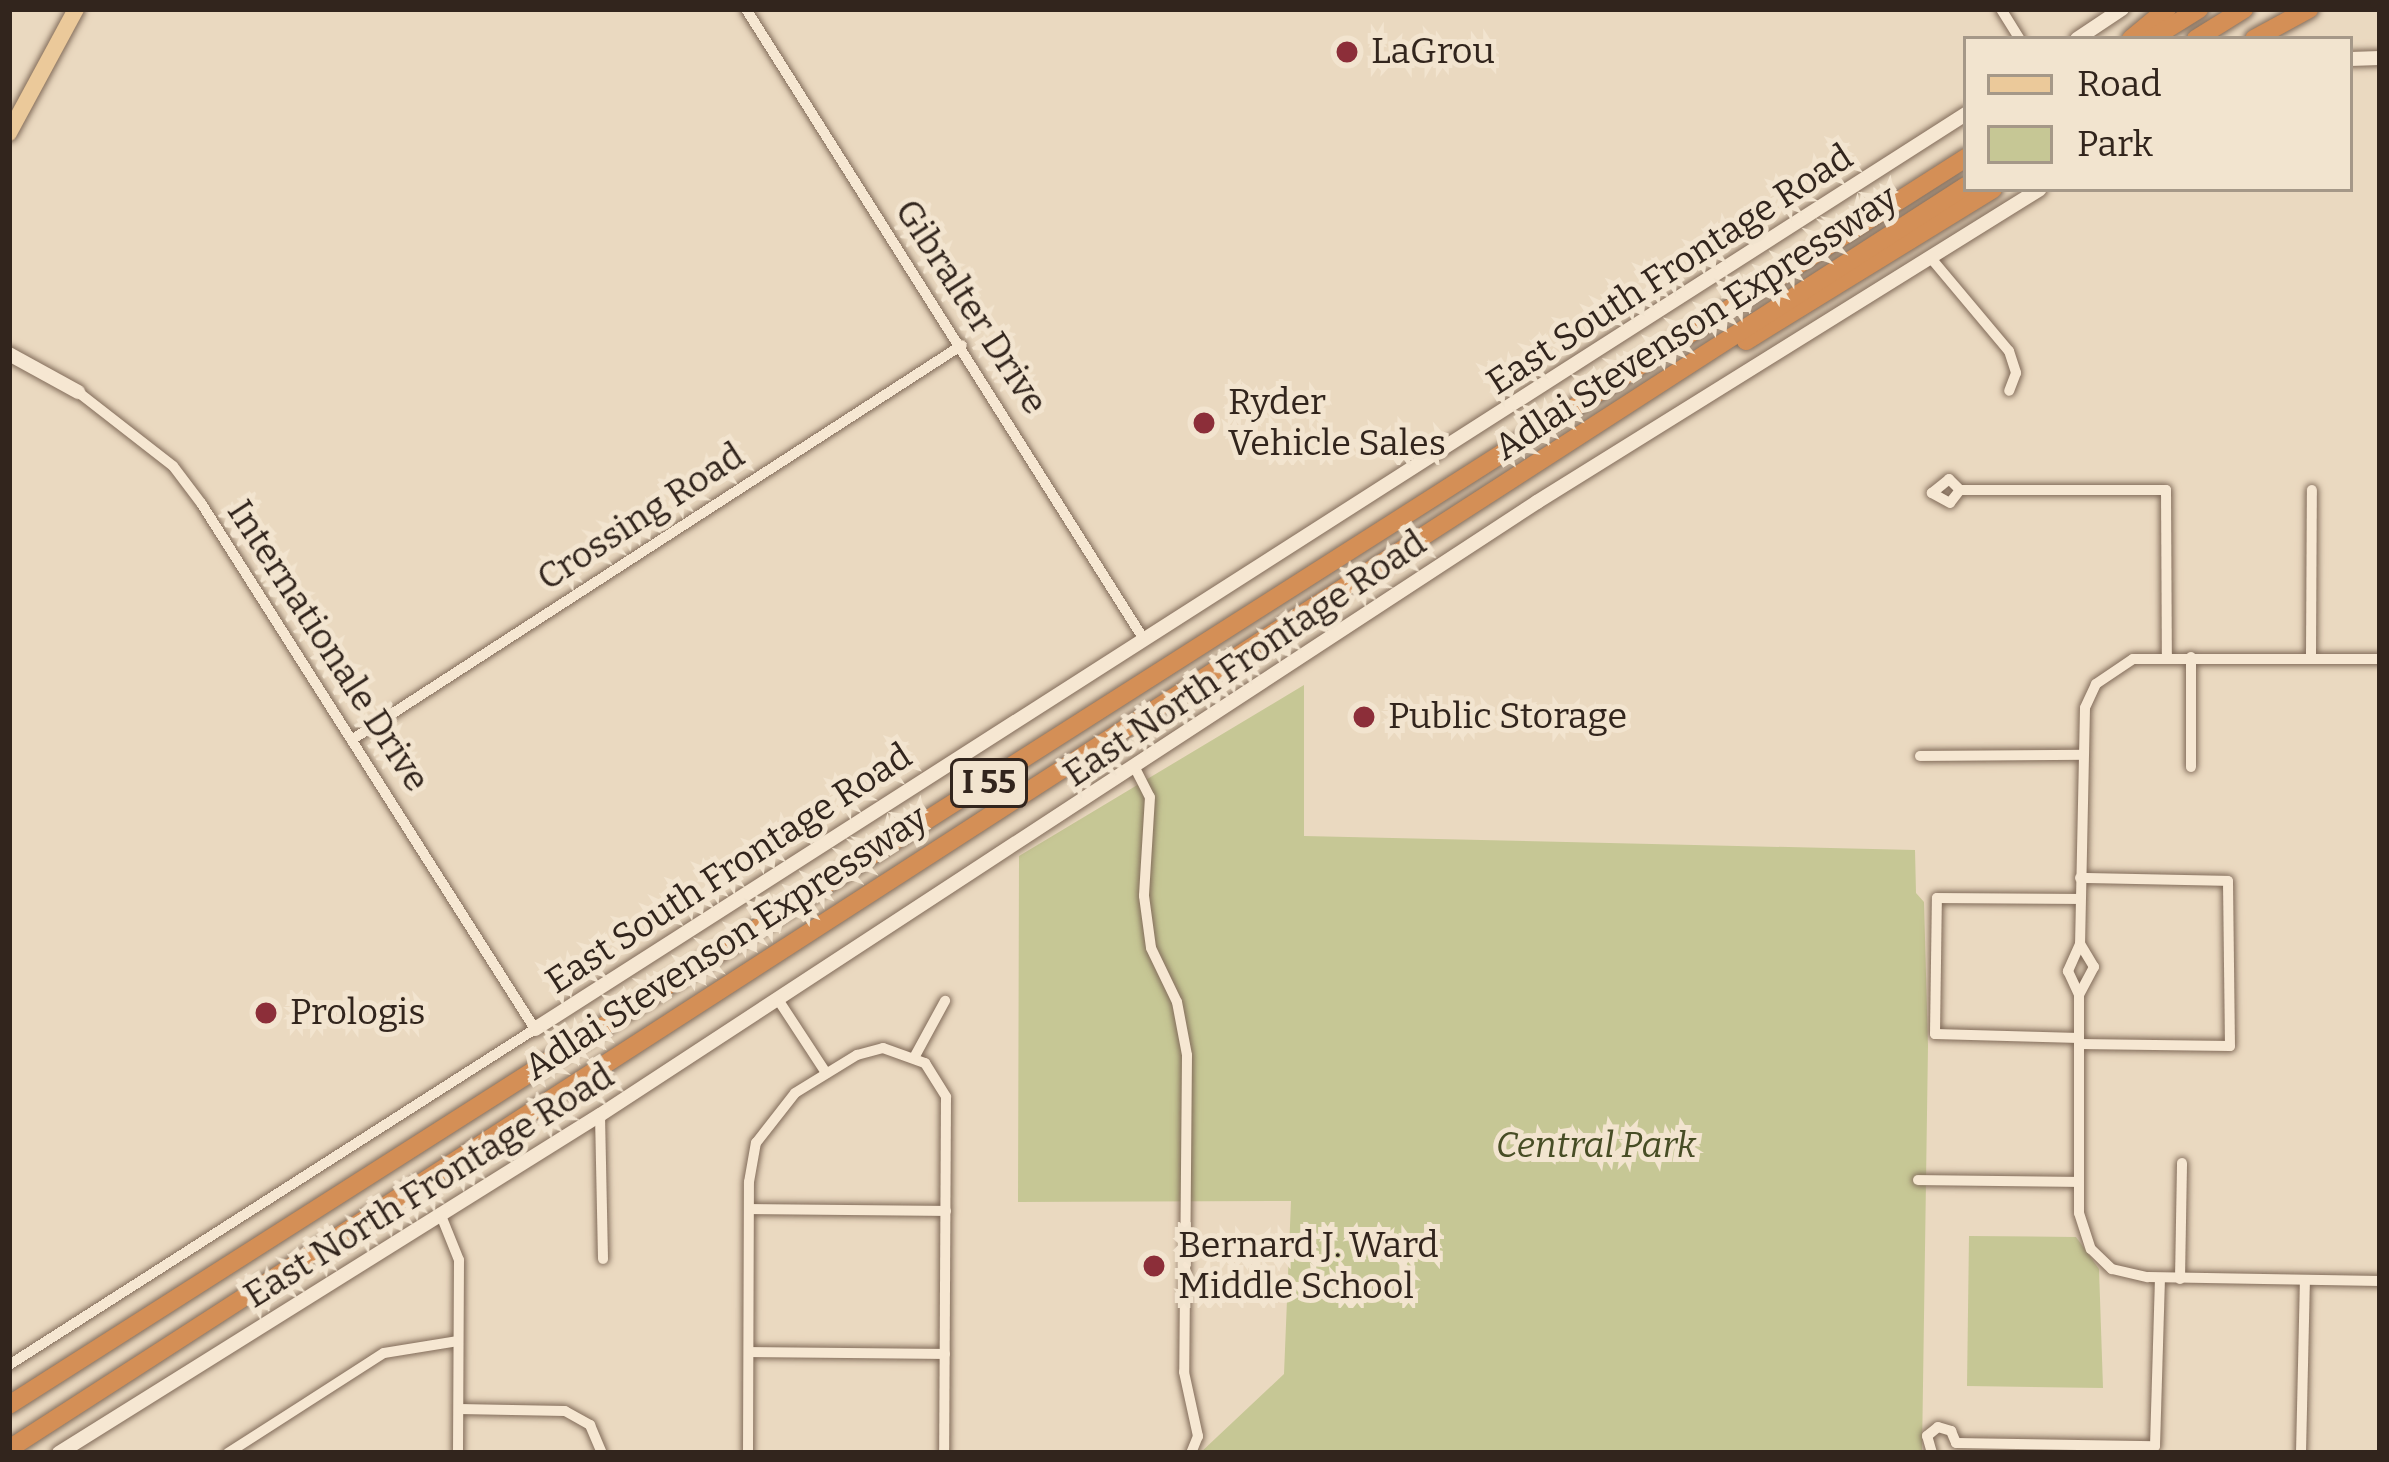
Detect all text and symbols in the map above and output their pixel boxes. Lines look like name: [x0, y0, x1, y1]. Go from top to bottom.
place label: LaGrou: [1371, 30, 1495, 74]
legend: [1963, 36, 2353, 192]
marker: LaGrou: [1334, 39, 1360, 65]
text: Road: [2077, 62, 2162, 106]
text: Park: [2077, 122, 2153, 166]
street label: East South Frontage Road: [1479, 136, 1861, 404]
street label: Adlai Stevenson Expressway: [1487, 176, 1905, 470]
street label: Gibralter Drive: [886, 192, 1056, 422]
place label: Ryder Vehicle Sales: [1228, 380, 1446, 465]
marker: Ryder Vehicle Sales: [1191, 410, 1217, 436]
street label: Crossing Road: [529, 434, 753, 600]
street label: Internationale Drive: [218, 492, 438, 800]
street label: East North Frontage Road: [1056, 522, 1434, 796]
place label: Public Storage: [1388, 695, 1627, 739]
marker: Public Storage: [1351, 704, 1377, 730]
street label: East South Frontage Road: [538, 735, 920, 1003]
road number: I 55: [950, 756, 1028, 810]
street label: Adlai Stevenson Expressway: [517, 796, 935, 1090]
place label: Prologis: [290, 991, 426, 1035]
marker: Prologis: [253, 1000, 279, 1026]
street label: East North Frontage Road: [236, 1054, 622, 1318]
park label: Central Park: [1496, 1124, 1696, 1168]
place label: Bernard J. Ward Middle School: [1178, 1223, 1439, 1308]
marker: Bernard J. Ward Middle School: [1141, 1253, 1167, 1279]

